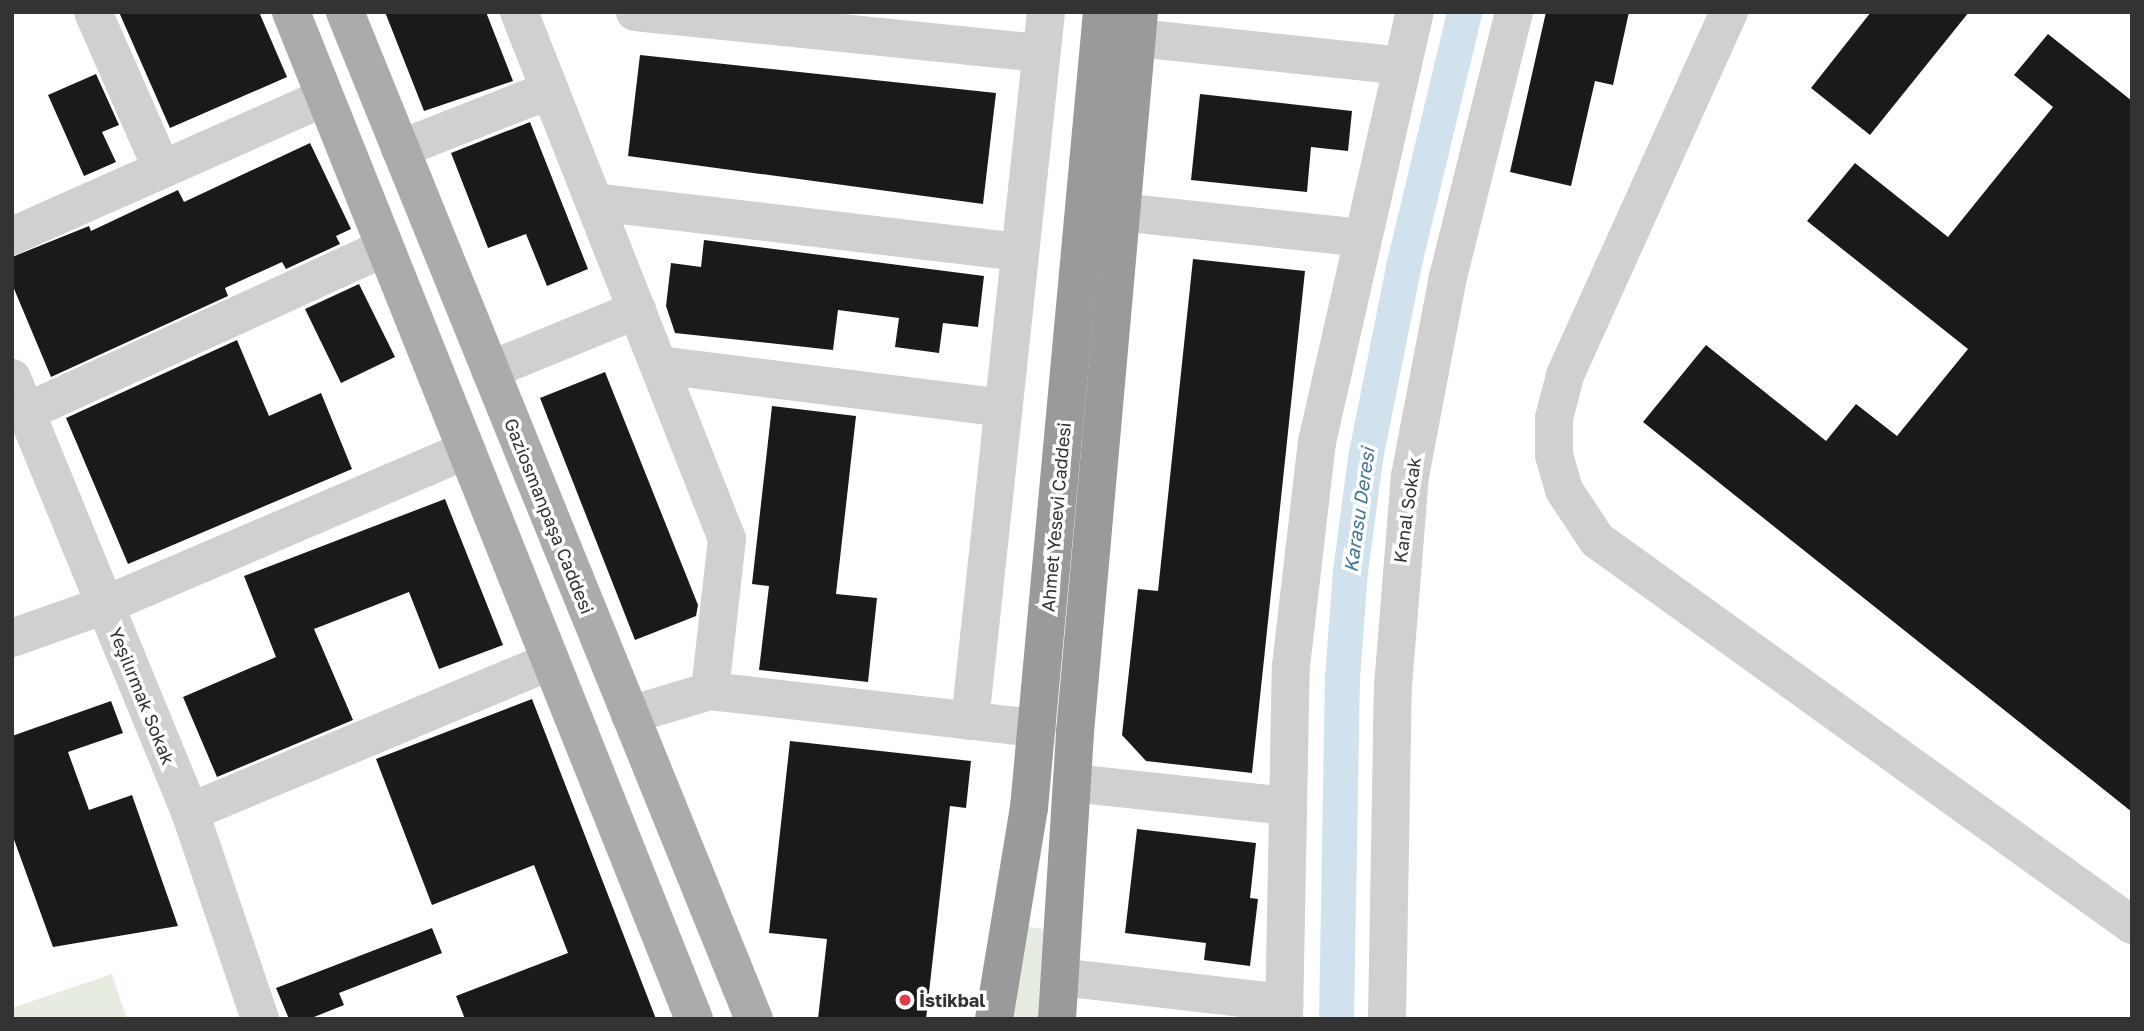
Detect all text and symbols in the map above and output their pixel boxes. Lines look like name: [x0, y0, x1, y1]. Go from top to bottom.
street label: Gaziosmanpaşa Caddesi: [500, 415, 598, 617]
street label: Ahmet Yesevi Caddesi: [1037, 421, 1075, 613]
water label: Karasu Deresi: [1339, 446, 1379, 574]
street label: Kanal Sokak: [1389, 456, 1425, 564]
street label: Yeşilırmak Sokak: [105, 624, 179, 768]
place label: İstikbal: [919, 989, 985, 1011]
marker: İstikbal: [897, 992, 913, 1008]

